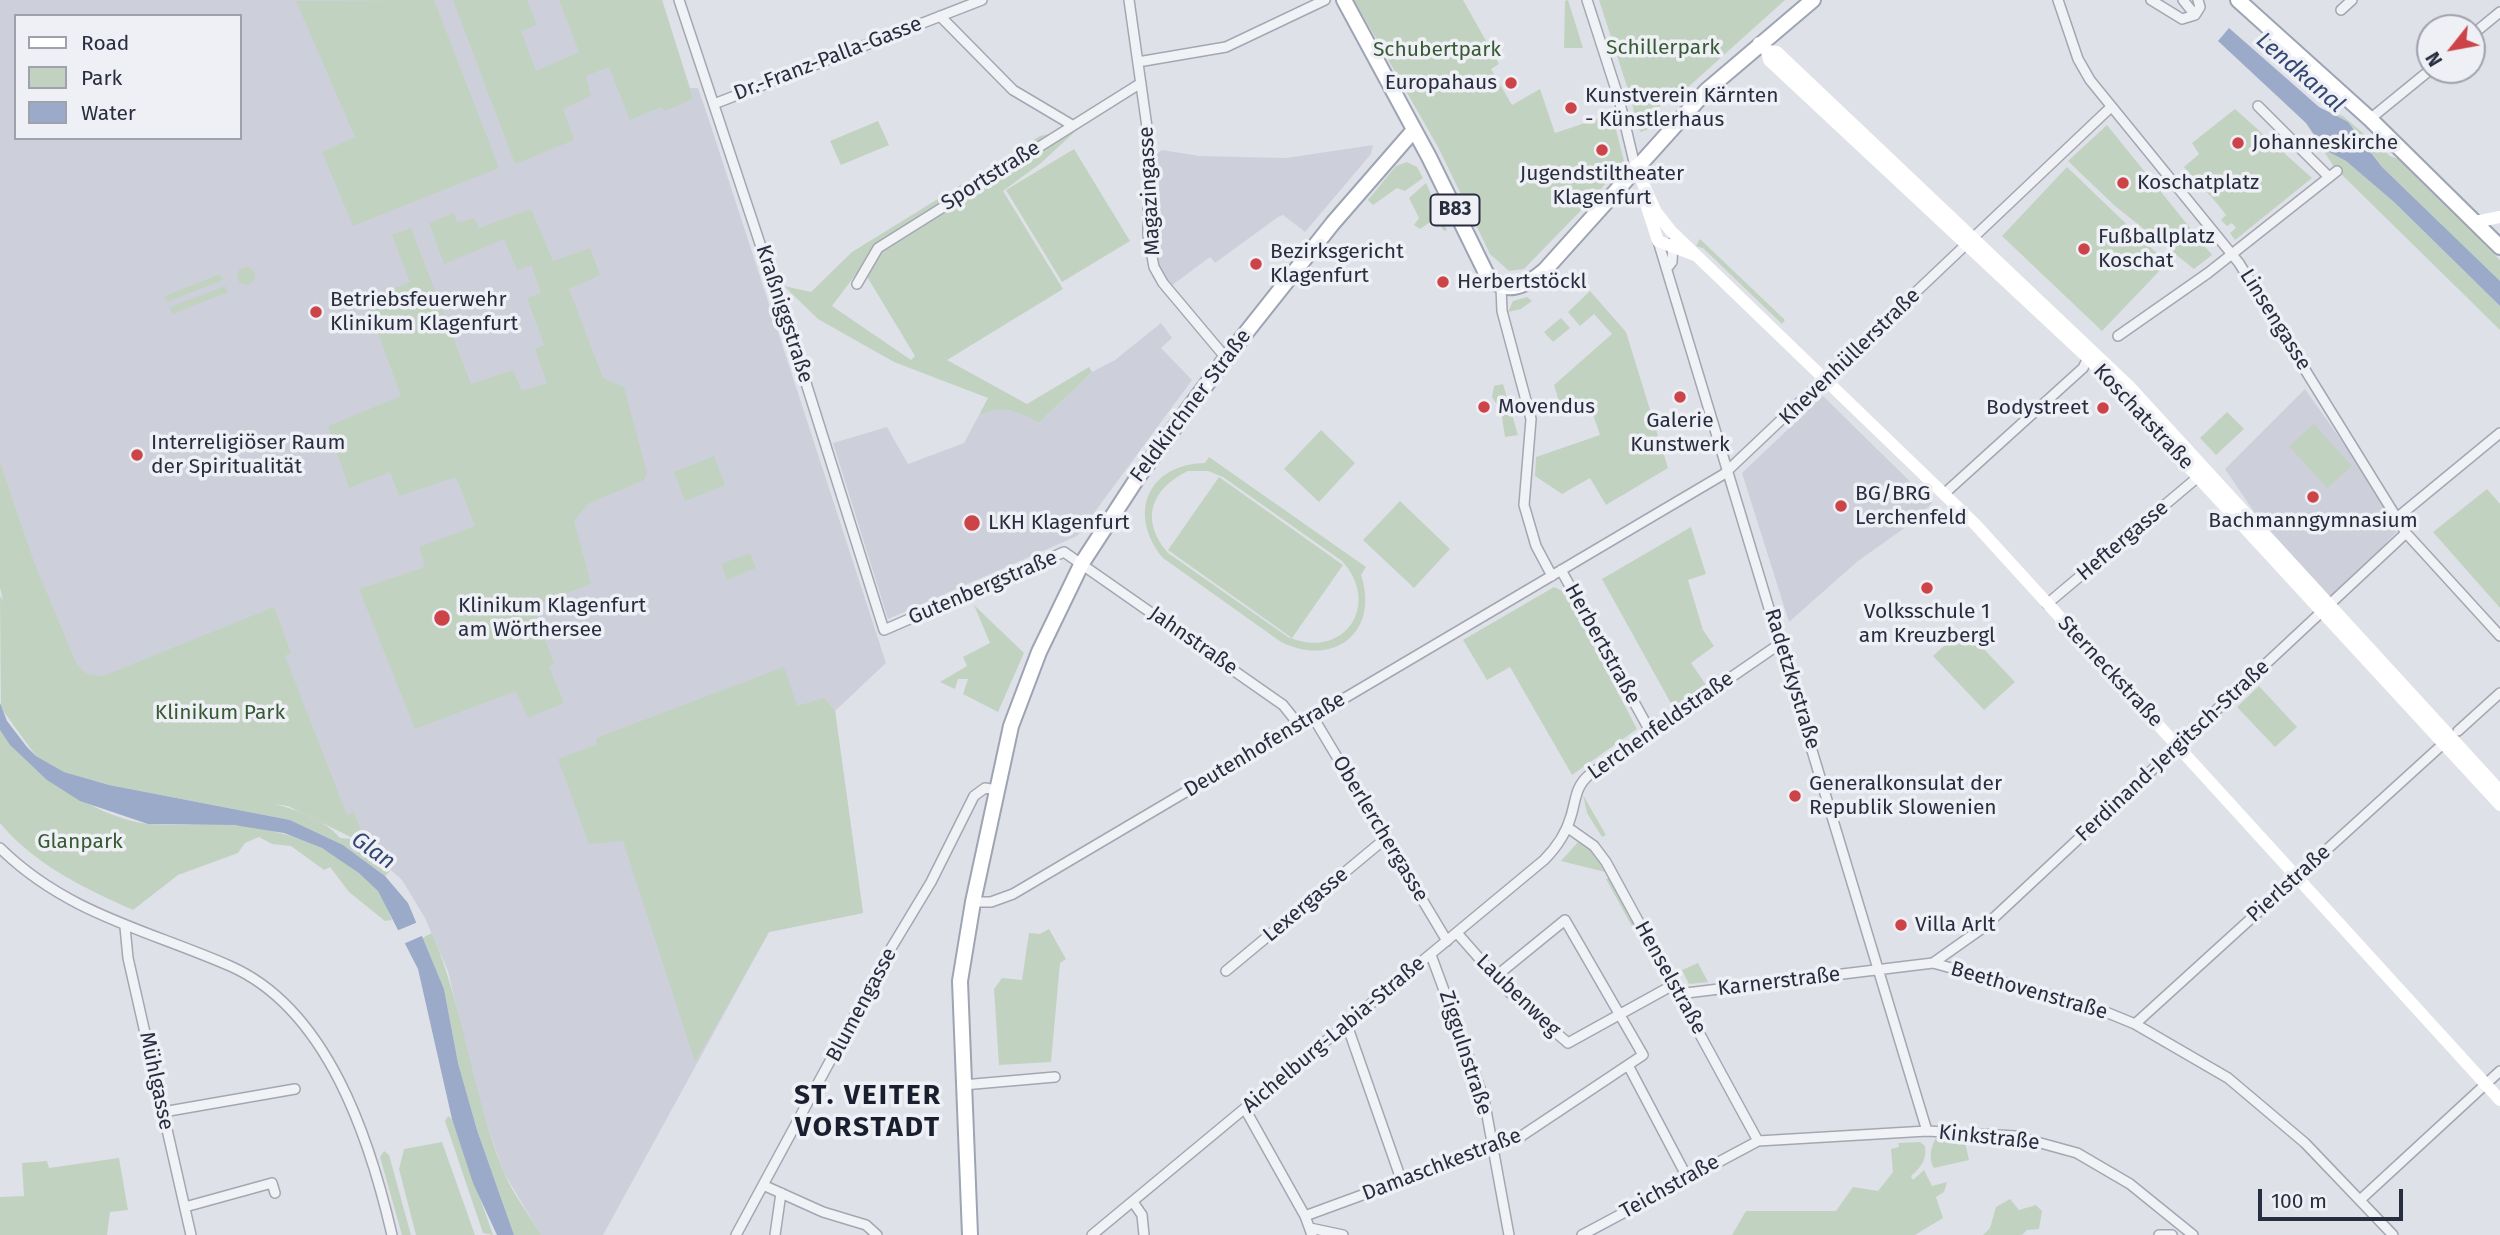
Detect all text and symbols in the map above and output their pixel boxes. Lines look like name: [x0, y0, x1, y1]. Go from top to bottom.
street label: Dr.-Franz-Palla-Gasse: [730, 12, 926, 106]
legend: [14, 14, 242, 140]
north arrow: [2416, 14, 2486, 84]
water label: Lendkanal: [2250, 27, 2350, 119]
text: Road: [81, 30, 129, 56]
park label: Schillerpark: [1606, 35, 1720, 61]
park label: Schubertpark: [1373, 37, 1501, 63]
text: N: [2421, 48, 2447, 70]
text: Park: [81, 65, 122, 91]
place label: Europahaus: [1385, 70, 1497, 96]
marker: Europahaus: [1503, 75, 1519, 91]
place label: Kunstverein Kärnten - Künstlerhaus: [1585, 83, 1778, 133]
text: Water: [81, 100, 136, 126]
marker: Kunstverein Kärnten - Künstlerhaus: [1563, 100, 1579, 116]
street label: Magazingasse: [1134, 126, 1166, 256]
place label: Johanneskirche: [2252, 130, 2398, 156]
marker: Johanneskirche: [2230, 135, 2246, 151]
street label: Sportstraße: [937, 136, 1045, 216]
marker: Jugendstiltheater Klagenfurt: [1594, 142, 1610, 158]
place label: Jugendstiltheater Klagenfurt: [1520, 161, 1684, 211]
place label: Koschatplatz: [2137, 170, 2259, 196]
marker: Koschatplatz: [2115, 175, 2131, 191]
road number: B83: [1430, 194, 1480, 226]
place label: Fußballplatz Koschat: [2098, 224, 2215, 274]
place label: Bezirksgericht Klagenfurt: [1270, 239, 1404, 289]
marker: Fußballplatz Koschat: [2076, 241, 2092, 257]
street label: Kraßniggstraße: [750, 242, 818, 386]
marker: Bezirksgericht Klagenfurt: [1248, 256, 1264, 272]
street label: Linsengasse: [2234, 265, 2316, 375]
place label: Herbertstöckl: [1457, 269, 1587, 295]
marker: Herbertstöckl: [1435, 274, 1451, 290]
street label: Khevenhüllerstraße: [1774, 283, 1926, 431]
place label: Betriebsfeuerwehr Klinikum Klagenfurt: [330, 287, 518, 337]
marker: Betriebsfeuerwehr Klinikum Klagenfurt: [308, 304, 324, 320]
street label: Feldkirchner Straße: [1125, 324, 1257, 488]
street label: Koschatstraße: [2088, 359, 2198, 475]
marker: Galerie Kunstwerk: [1672, 389, 1688, 405]
place label: Movendus: [1498, 394, 1595, 420]
place label: Bodystreet: [1986, 395, 2089, 421]
marker: Movendus: [1476, 399, 1492, 415]
marker: Bodystreet: [2095, 400, 2111, 416]
place label: Galerie Kunstwerk: [1630, 408, 1730, 458]
place label: Interreligiöser Raum der Spiritualität: [151, 430, 345, 480]
marker: Interreligiöser Raum der Spiritualität: [129, 447, 145, 463]
place label: BG/BRG Lerchenfeld: [1855, 481, 1967, 531]
marker: Bachmanngymnasium: [2305, 489, 2321, 505]
street label: Heftergasse: [2072, 495, 2174, 587]
marker: BG/BRG Lerchenfeld: [1833, 498, 1849, 514]
place label: Bachmanngymnasium: [2208, 508, 2418, 534]
place label: LKH Klagenfurt: [988, 510, 1130, 536]
marker: LKH Klagenfurt: [962, 513, 982, 533]
street label: Gutenbergstraße: [905, 545, 1061, 631]
street label: Herbertstraße: [1559, 580, 1645, 708]
marker: Volksschule 1 am Kreuzbergl: [1919, 580, 1935, 596]
place label: Klinikum Klagenfurt am Wörthersee: [458, 593, 646, 643]
place label: Volksschule 1 am Kreuzbergl: [1859, 599, 1995, 649]
street label: Jahnstraße: [1144, 601, 1242, 681]
street label: Radetzkystraße: [1759, 606, 1825, 752]
marker: Klinikum Klagenfurt am Wörthersee: [432, 608, 452, 628]
street label: Sterneckstraße: [2052, 611, 2168, 733]
street label: Ferdinand-Jergitsch-Straße: [2071, 655, 2275, 847]
street label: Lerchenfeldstraße: [1583, 666, 1739, 786]
street label: Deutenhofenstraße: [1180, 687, 1350, 803]
park label: Klinikum Park: [155, 700, 285, 726]
street label: Oberlerchergasse: [1327, 751, 1433, 907]
place label: Generalkonsulat der Republik Slowenien: [1809, 771, 2002, 821]
marker: Generalkonsulat der Republik Slowenien: [1787, 788, 1803, 804]
water label: Glan: [346, 826, 400, 876]
park label: Glanpark: [37, 829, 123, 855]
street label: Pierlstraße: [2242, 840, 2336, 928]
street label: Lexergasse: [1258, 862, 1354, 948]
place label: Villa Arlt: [1915, 912, 1996, 938]
street label: Henselstraße: [1629, 917, 1711, 1039]
marker: Villa Arlt: [1893, 917, 1909, 933]
street label: Blumengasse: [821, 944, 903, 1066]
street label: Laubenweg: [1471, 950, 1565, 1042]
street label: Aichelburg-Labia-Straße: [1238, 951, 1430, 1119]
street label: Beethovenstraße: [1948, 957, 2110, 1025]
street label: Karnerstraße: [1716, 962, 1842, 1002]
street label: Ziggulnstraße: [1433, 988, 1497, 1118]
street label: Mühlgasse: [133, 1030, 179, 1132]
district label: ST. VEITER VORSTADT: [795, 1079, 941, 1145]
street label: Kinkstraße: [1937, 1120, 2041, 1156]
street label: Damaschkestraße: [1359, 1123, 1525, 1207]
street label: Teichstraße: [1616, 1149, 1724, 1225]
scale bar: [2262, 1176, 2407, 1220]
text: 100 m: [2271, 1188, 2327, 1214]

